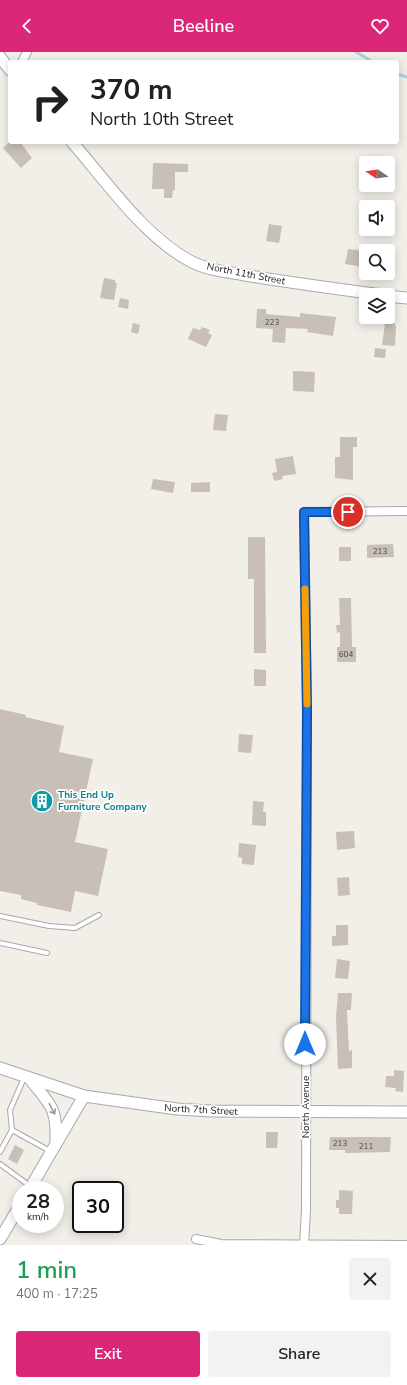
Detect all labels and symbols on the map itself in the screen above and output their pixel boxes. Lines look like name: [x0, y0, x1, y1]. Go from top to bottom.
north arrow: [359, 156, 395, 192]
street label: North 11th Street: [206, 260, 287, 289]
house number: 223: [265, 317, 279, 328]
pin: [331, 495, 365, 529]
house number: 213: [373, 546, 387, 557]
house number: 604: [339, 649, 353, 660]
building icon: This End Up Furniture Company: [29, 788, 55, 814]
place label: This End Up Furniture Company: [58, 788, 147, 814]
position arrow: [284, 1023, 326, 1065]
street label: North Avenue: [299, 1076, 313, 1138]
street label: North 7th Street: [164, 1101, 239, 1119]
one-way arrow: [49, 1103, 56, 1115]
house number: 213: [333, 1138, 347, 1149]
house number: 211: [359, 1141, 373, 1152]
speed limit sign: 30: [72, 1181, 124, 1233]

